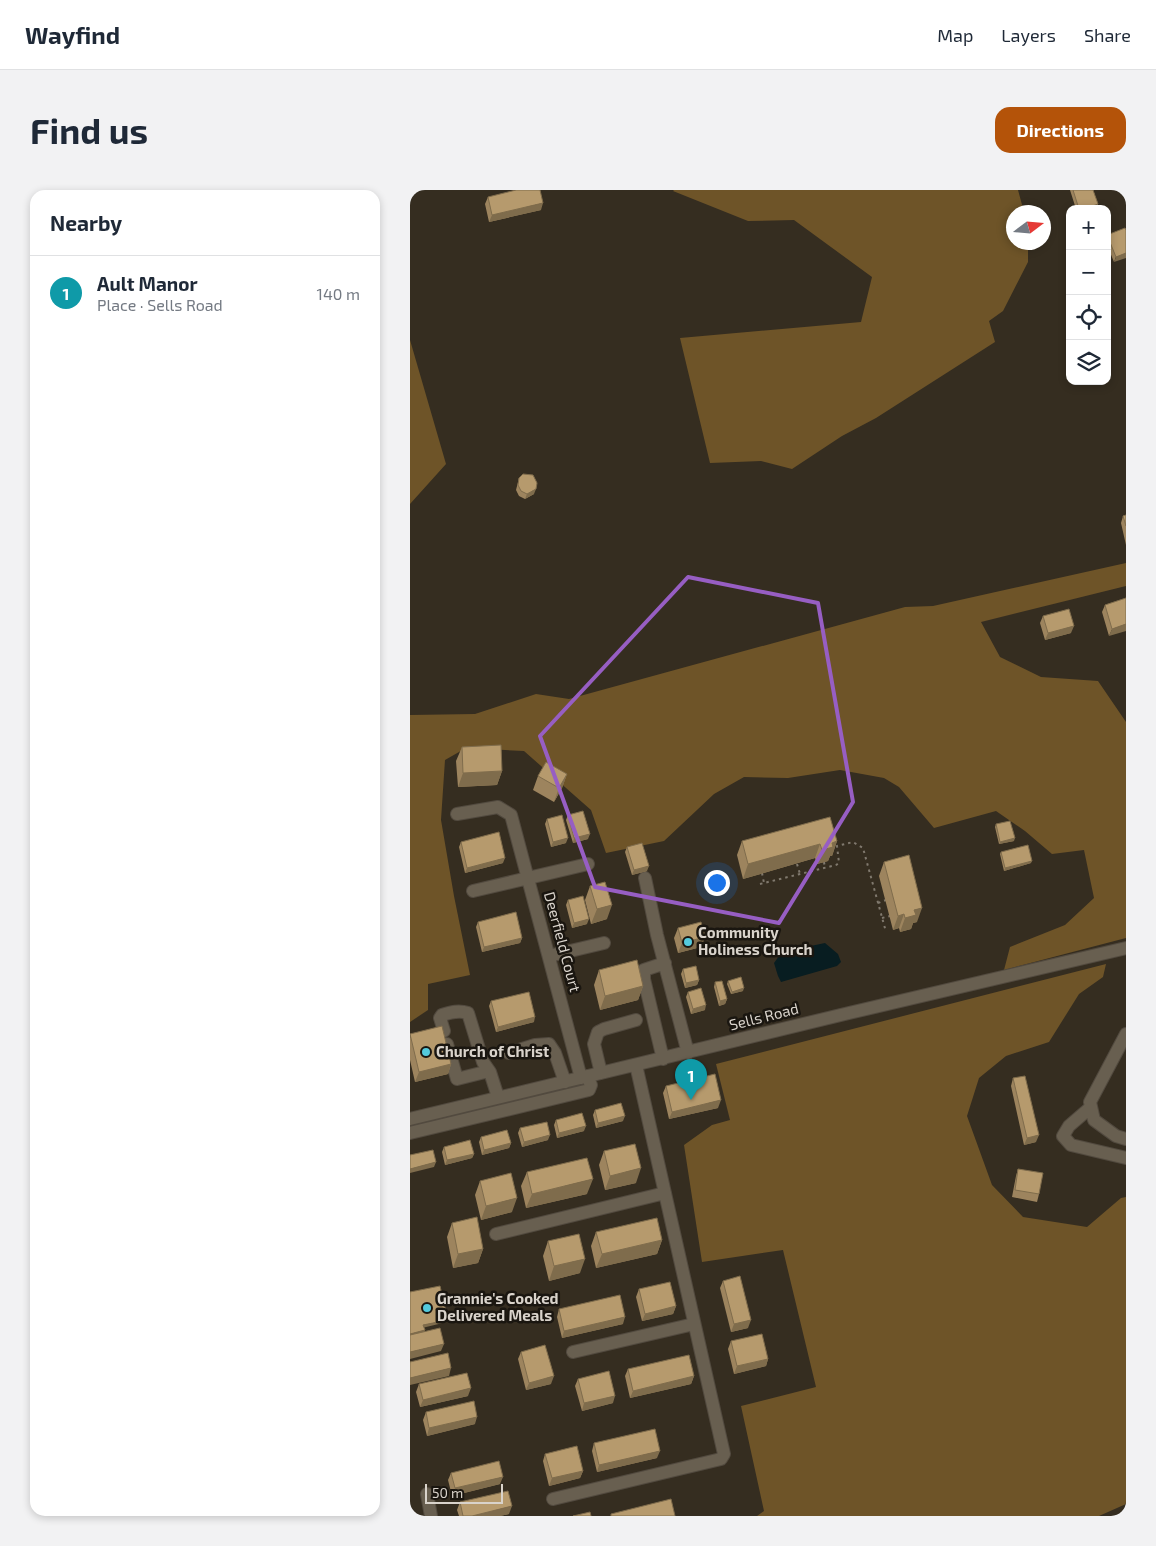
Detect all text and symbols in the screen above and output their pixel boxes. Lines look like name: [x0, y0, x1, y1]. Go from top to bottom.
text: Wayfind: [25, 20, 120, 49]
text: Map: [937, 24, 973, 46]
text: Layers: [1001, 24, 1056, 46]
text: Share: [1084, 24, 1131, 46]
button: Directions: [995, 107, 1126, 153]
text: Find us: [30, 109, 148, 151]
north arrow: [1006, 205, 1051, 250]
map controls: [1066, 205, 1111, 385]
button: +: [1066, 205, 1111, 250]
text: Nearby: [50, 210, 122, 235]
button: −: [1066, 250, 1111, 295]
text: Ault Manor: [97, 272, 198, 295]
text: 1: [63, 284, 69, 303]
text: 140 m: [317, 284, 360, 303]
text: Place · Sells Road: [97, 295, 223, 314]
button: locate: [1066, 295, 1111, 340]
button: layers: [1066, 340, 1111, 385]
your location: [704, 870, 730, 896]
street label: Deerfield Court: [541, 890, 585, 994]
place label: Community Holiness Church: [698, 923, 813, 958]
marker: Community Holiness Church: [682, 936, 694, 948]
street label: Sells Road: [727, 999, 800, 1033]
place label: Church of Christ: [436, 1042, 549, 1060]
marker: Church of Christ: [420, 1046, 432, 1058]
pin: 1: [675, 1059, 707, 1100]
place label: Grannie's Cooked Delivered Meals: [437, 1289, 559, 1324]
marker: Grannie's Cooked Delivered Meals: [421, 1302, 433, 1314]
scale bar: [425, 1481, 502, 1504]
text: 50 m: [432, 1484, 463, 1501]

